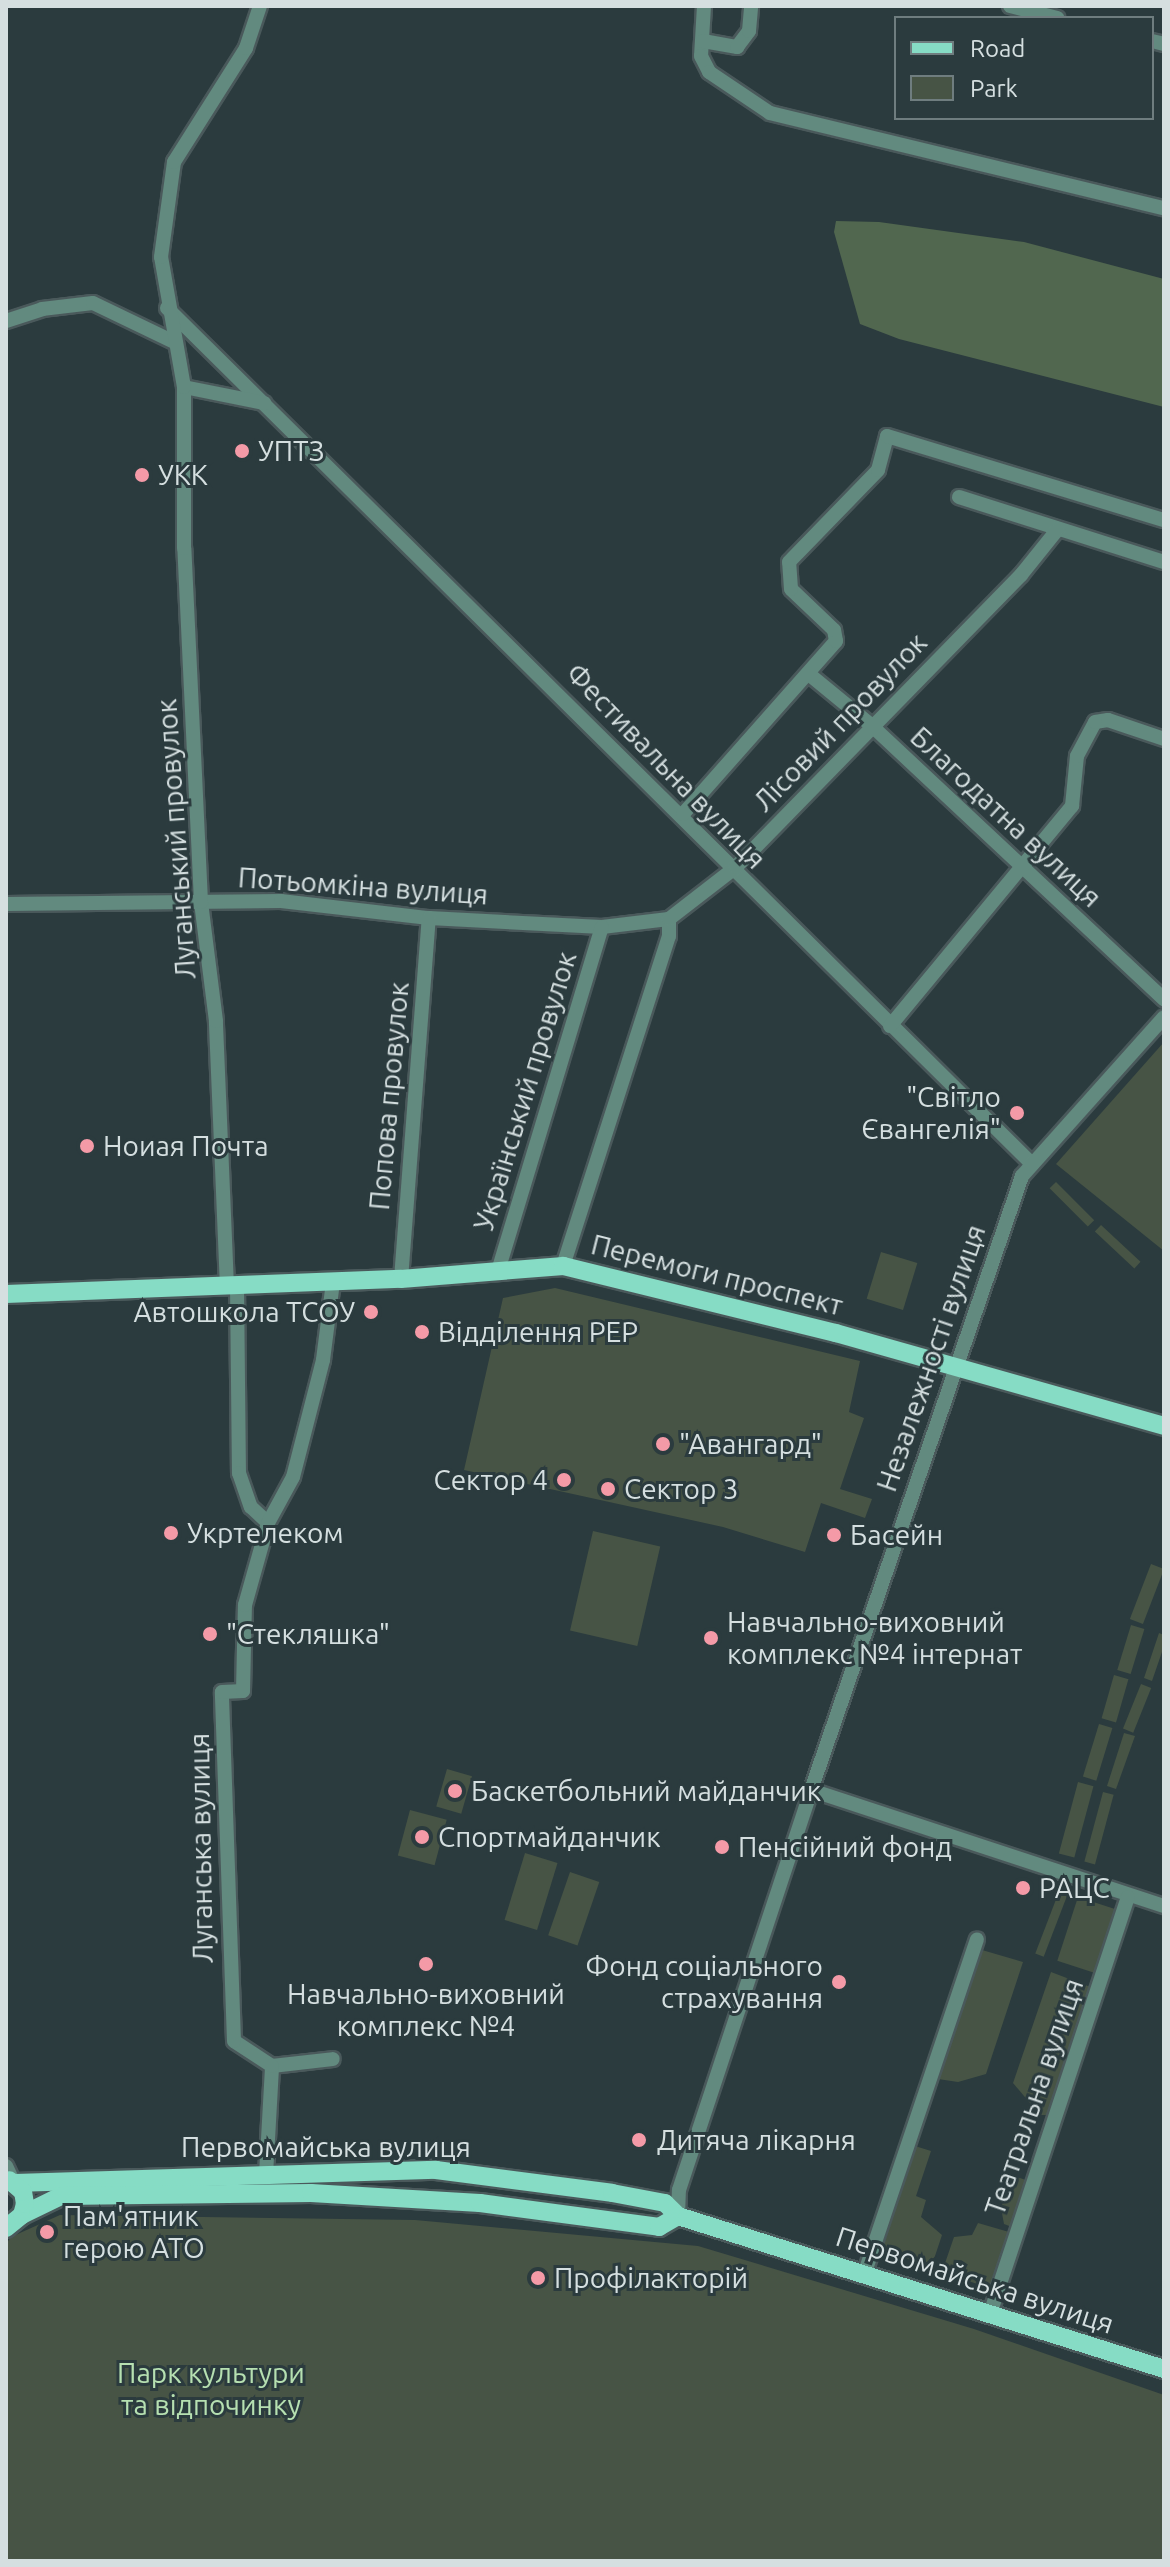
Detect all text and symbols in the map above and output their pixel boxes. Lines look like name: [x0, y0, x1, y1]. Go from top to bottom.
legend: [894, 16, 1154, 120]
text: Road: [970, 35, 1025, 62]
text: Park: [970, 75, 1018, 102]
place label: УПТЗ: [258, 434, 324, 468]
marker: УПТЗ: [233, 442, 251, 460]
place label: УКК: [158, 458, 208, 492]
marker: УКК: [133, 466, 151, 484]
street label: Лісовий провулок: [746, 626, 934, 818]
street label: Фестивальна вулиця: [559, 656, 773, 876]
street label: Луганський провулок: [149, 698, 203, 980]
street label: Благодатна вулиця: [904, 720, 1108, 914]
street label: Потьомкіна вулиця: [237, 861, 489, 911]
street label: Український провулок: [467, 947, 583, 1235]
street label: Попова провулок: [362, 981, 416, 1211]
place label: "Світло Євангелія": [861, 1080, 1001, 1146]
marker: "Світло Євангелія": [1008, 1104, 1026, 1122]
place label: Ноиая Почта: [103, 1129, 269, 1163]
marker: Ноиая Почта: [78, 1137, 96, 1155]
street label: Незалежності вулиця: [870, 1220, 992, 1496]
street label: Перемоги проспект: [588, 1228, 846, 1322]
place label: Автошкола ТСОУ: [133, 1295, 355, 1329]
marker: Автошкола ТСОУ: [362, 1303, 380, 1321]
place label: Відділення РЕР: [438, 1315, 638, 1349]
marker: Відділення РЕР: [413, 1323, 431, 1341]
place label: "Авангард": [679, 1427, 822, 1461]
marker: "Авангард": [654, 1435, 672, 1453]
place label: Сектор 4: [434, 1463, 548, 1497]
marker: Сектор 4: [555, 1471, 573, 1489]
place label: Сектор 3: [624, 1472, 738, 1506]
marker: Сектор 3: [599, 1480, 617, 1498]
place label: Укртелеком: [187, 1516, 344, 1550]
place label: Басейн: [850, 1518, 943, 1552]
marker: Укртелеком: [162, 1524, 180, 1542]
marker: Басейн: [825, 1526, 843, 1544]
place label: Навчально-виховний комплекс №4 інтернат: [727, 1605, 1023, 1671]
place label: "Стекляшка": [226, 1617, 390, 1651]
marker: "Стекляшка": [201, 1625, 219, 1643]
marker: Навчально-виховний комплекс №4 інтернат: [702, 1629, 720, 1647]
street label: Луганська вулиця: [182, 1733, 220, 1963]
place label: Баскетбольний майданчик: [471, 1774, 821, 1808]
marker: Баскетбольний майданчик: [446, 1782, 464, 1800]
place label: Спортмайданчик: [438, 1820, 661, 1854]
marker: Спортмайданчик: [413, 1828, 431, 1846]
place label: Пенсійний фонд: [738, 1830, 952, 1864]
marker: Пенсійний фонд: [713, 1838, 731, 1856]
place label: РАЦС: [1039, 1871, 1110, 1905]
marker: РАЦС: [1014, 1879, 1032, 1897]
place label: Фонд соціального страхування: [585, 1949, 823, 2015]
marker: Навчально-виховний комплекс №4: [417, 1955, 435, 1973]
marker: Фонд соціального страхування: [830, 1973, 848, 1991]
street label: Театральна вулиця: [978, 1974, 1090, 2220]
place label: Навчально-виховний комплекс №4: [287, 1977, 565, 2043]
place label: Дитяча лікарня: [657, 2123, 856, 2157]
marker: Дитяча лікарня: [628, 2129, 650, 2151]
street label: Первомайська вулиця: [181, 2130, 471, 2164]
place label: Пам'ятник герою АТО: [63, 2199, 205, 2265]
street label: Первомайська вулиця: [832, 2219, 1118, 2341]
marker: Пам'ятник герою АТО: [38, 2223, 56, 2241]
place label: Профілакторій: [554, 2261, 748, 2295]
marker: Профілакторій: [529, 2269, 547, 2287]
park label: Парк культури та відпочинку: [117, 2356, 305, 2422]

